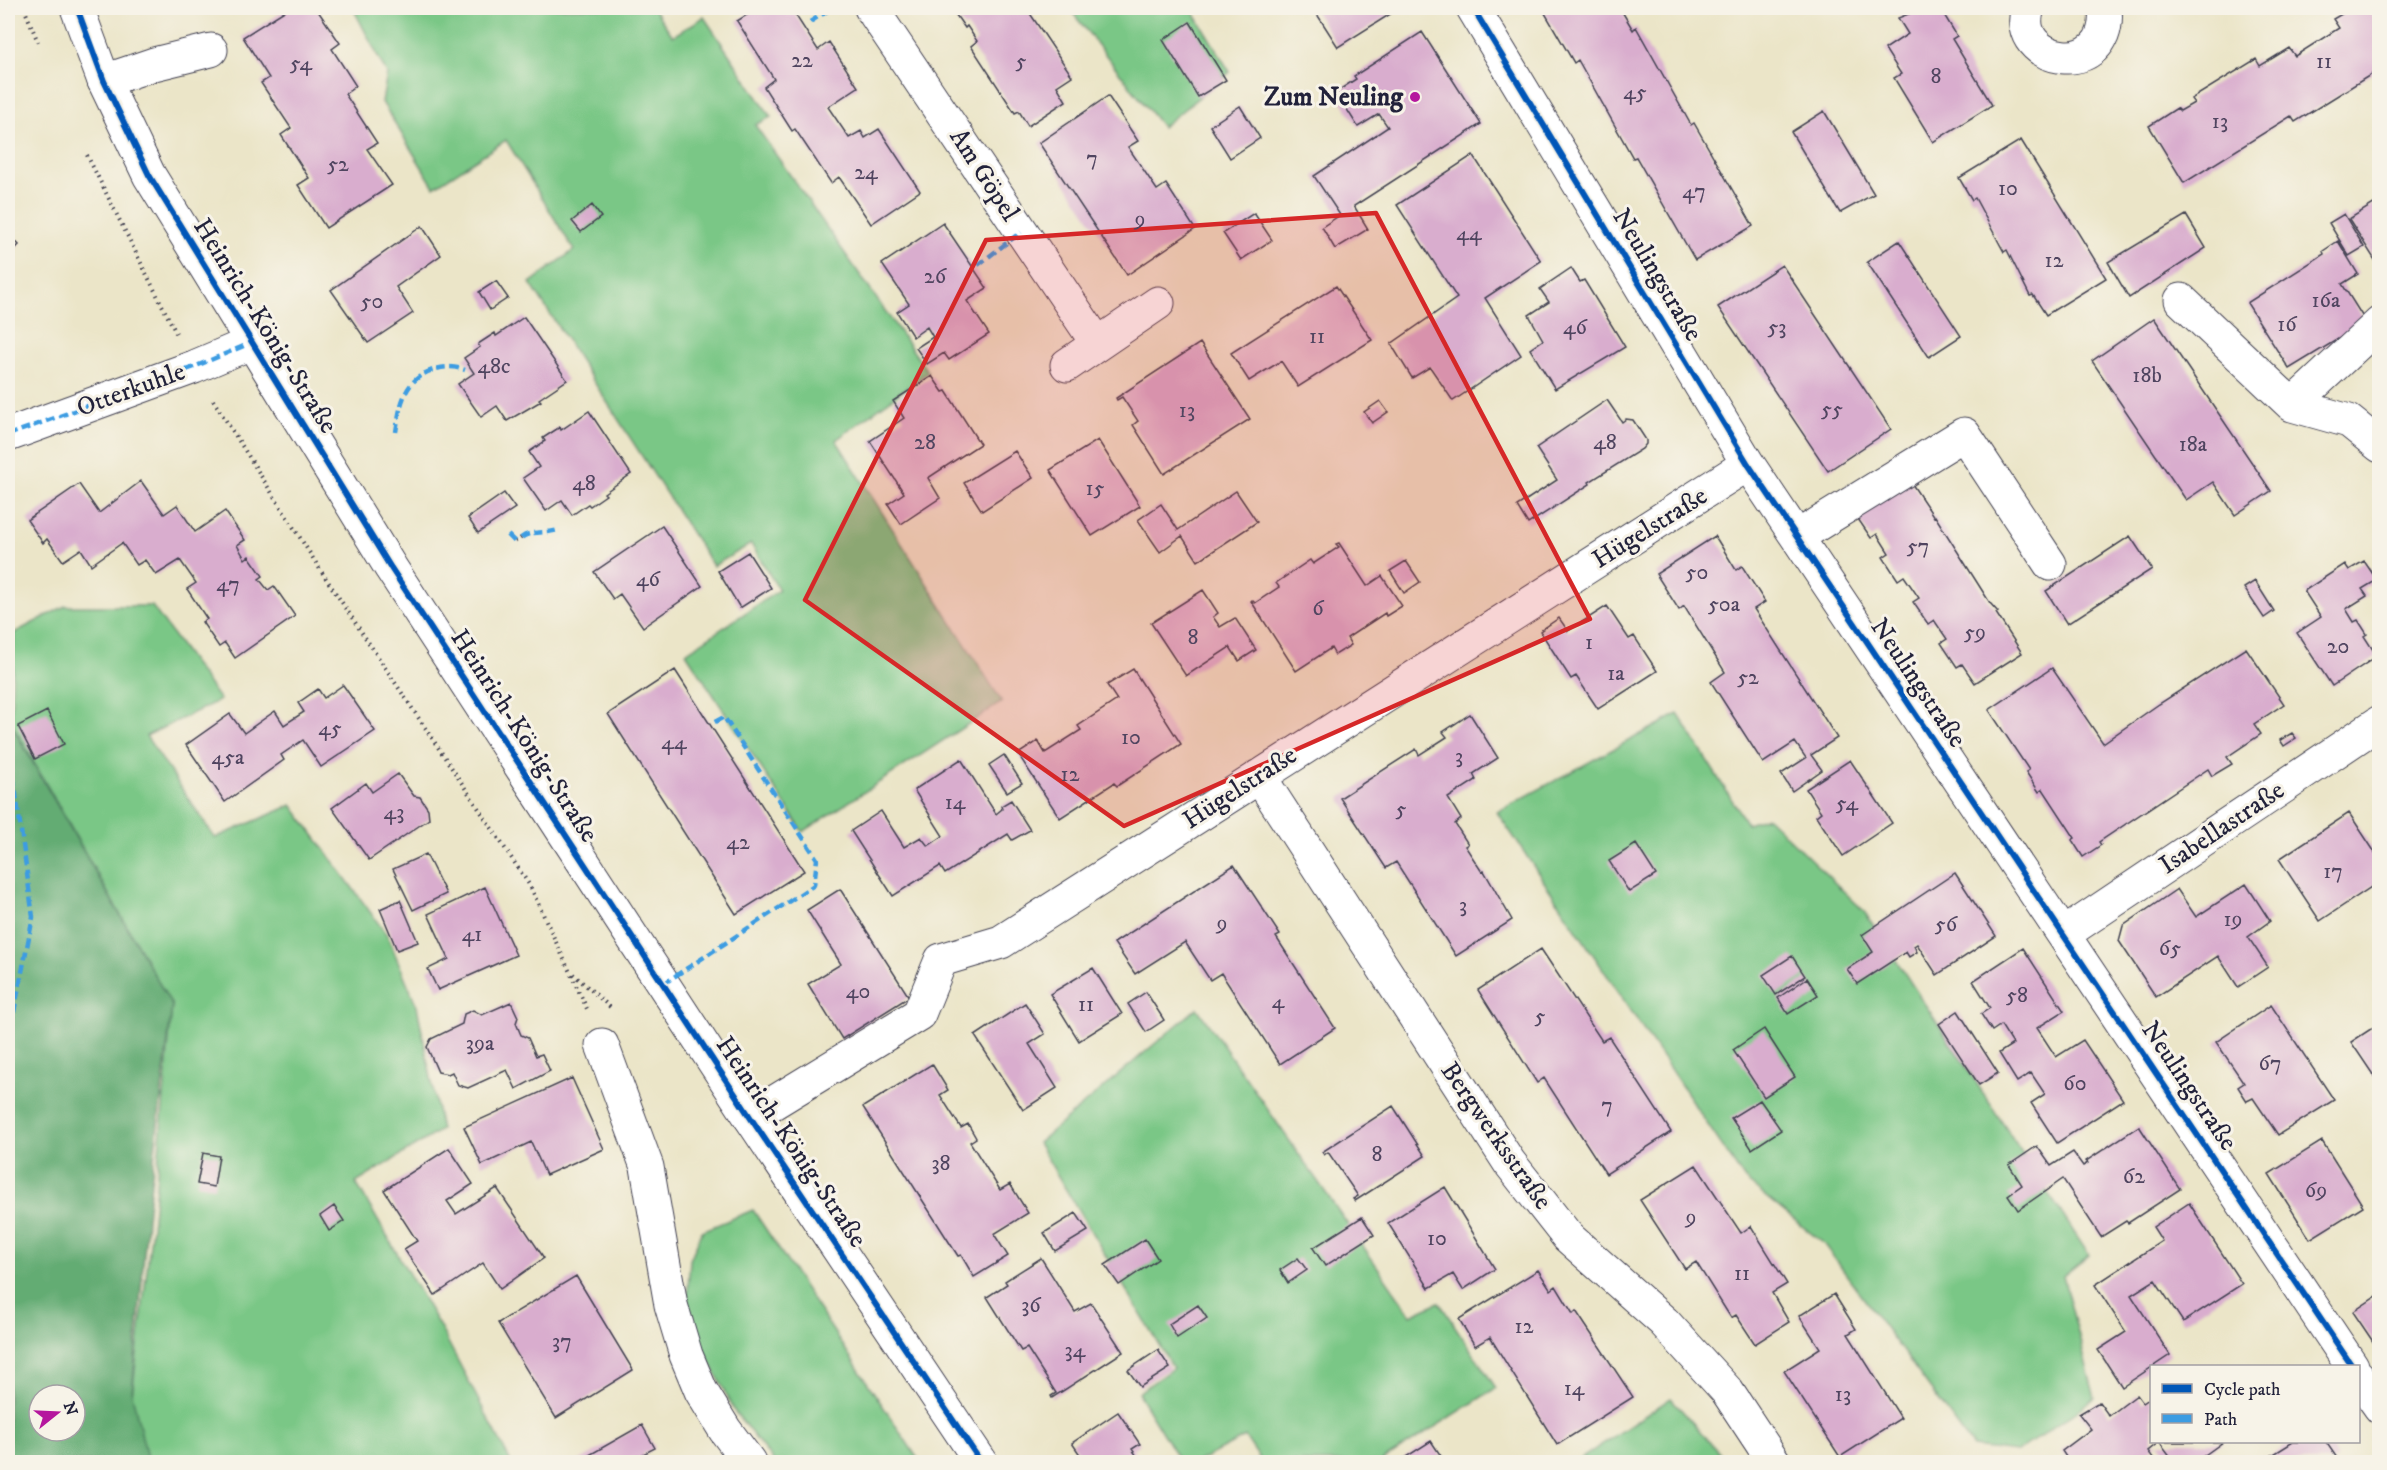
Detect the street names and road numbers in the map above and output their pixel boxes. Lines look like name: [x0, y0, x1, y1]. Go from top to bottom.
street label: Am Göpel: [942, 122, 1026, 228]
street label: Neulingstraße: [1604, 203, 1710, 347]
street label: Heinrich-König-Straße: [185, 212, 345, 440]
street label: Otterkuhle: [72, 355, 190, 425]
street label: Hügelstraße: [1586, 480, 1714, 576]
street label: Neulingstraße: [1863, 612, 1973, 754]
street label: Heinrich-König-Straße: [443, 623, 605, 849]
street label: Hügelstraße: [1177, 739, 1303, 837]
street label: Isabellastraße: [2153, 774, 2291, 882]
street label: Neulingstraße: [2134, 1015, 2244, 1157]
street label: Heinrich-König-Straße: [708, 1030, 874, 1254]
street label: Bergwerksstraße: [1433, 1056, 1559, 1216]

